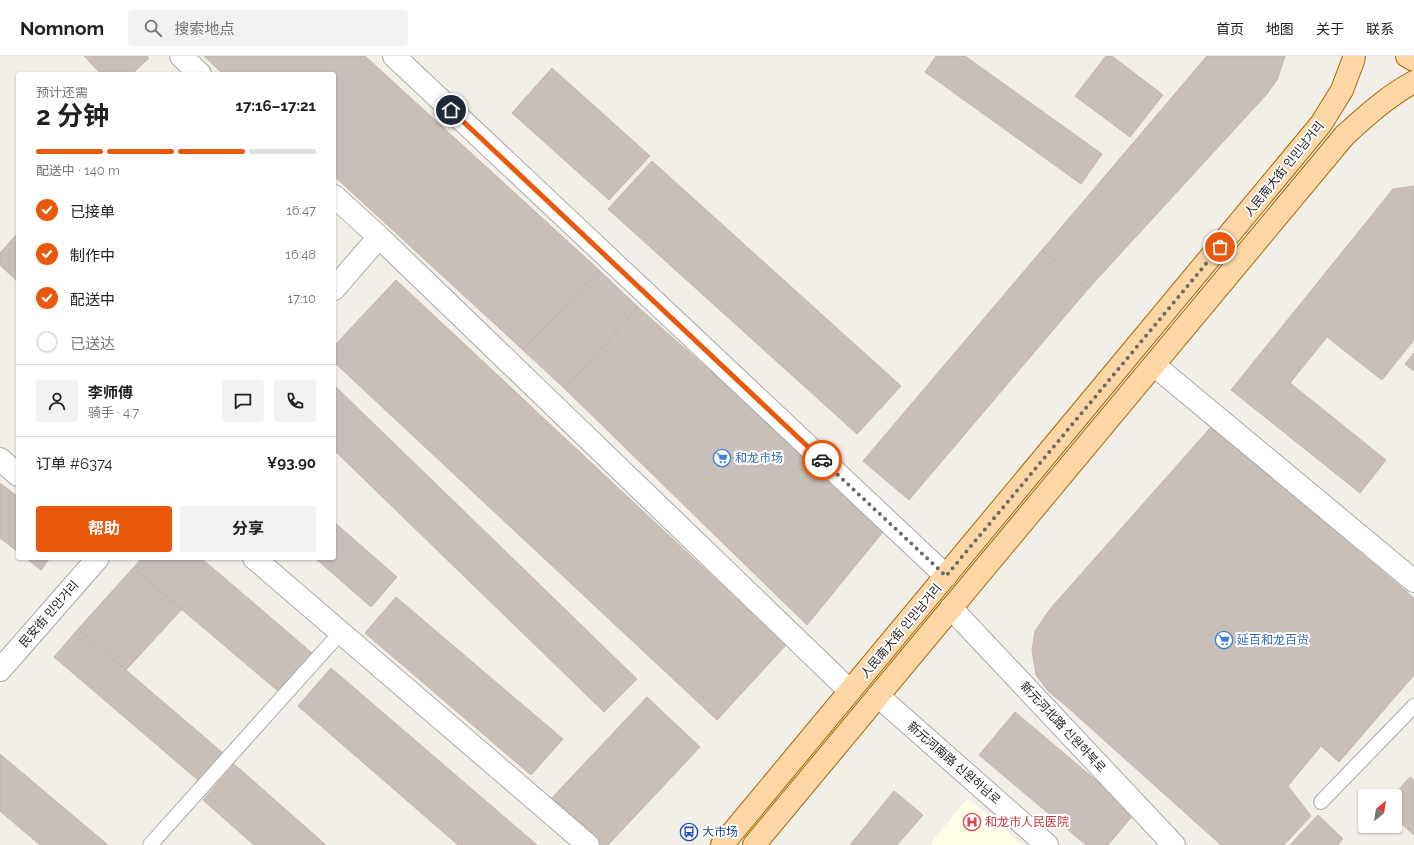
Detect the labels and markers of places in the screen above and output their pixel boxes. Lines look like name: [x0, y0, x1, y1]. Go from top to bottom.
pin: [434, 93, 468, 127]
pin: [1203, 230, 1237, 264]
supermarket icon: 和龙市场: [712, 448, 732, 468]
place label: 和龙市场: [735, 451, 783, 465]
supermarket icon: 延百和龙百货: [1214, 630, 1234, 650]
place label: 延百和龙百货: [1237, 633, 1309, 647]
hospital icon: 和龙市人民医院: [962, 812, 982, 832]
place label: 和龙市人民医院: [985, 815, 1069, 829]
bus stop icon: 大市场: [679, 822, 699, 842]
place label: 大市场: [702, 825, 738, 839]

